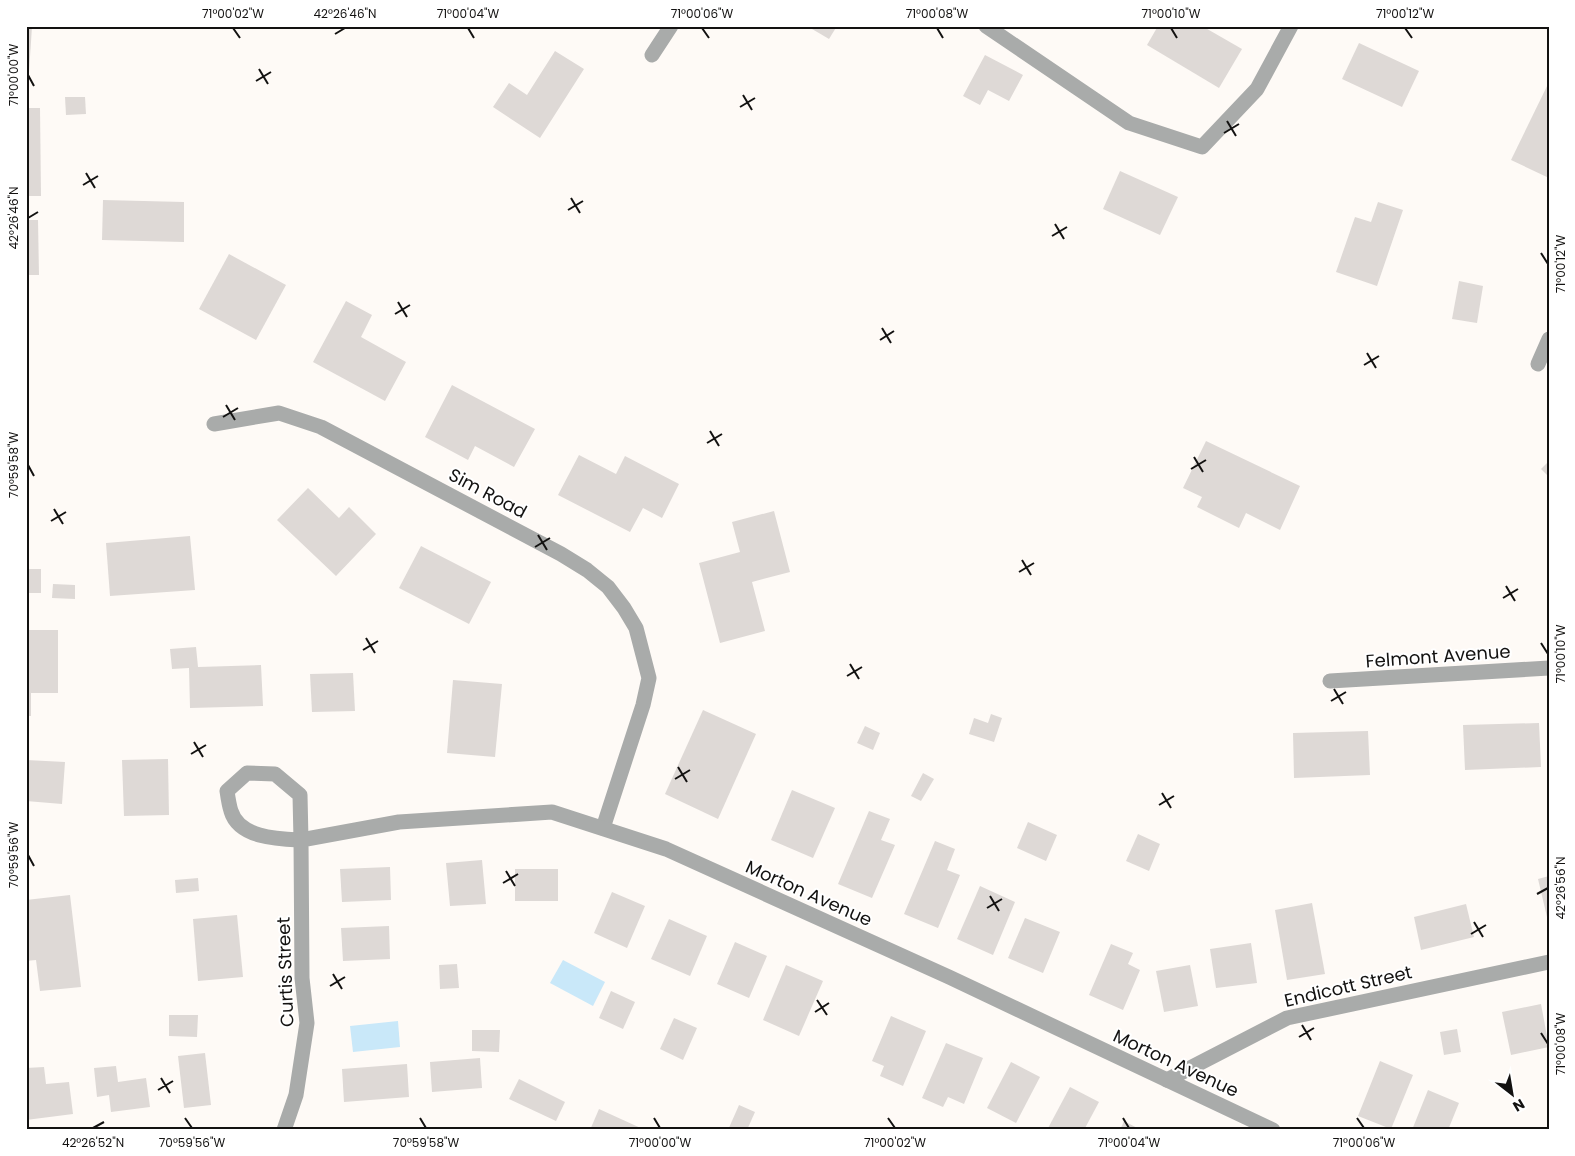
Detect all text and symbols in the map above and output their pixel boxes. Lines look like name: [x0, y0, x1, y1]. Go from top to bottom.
text: 71°00'02"W: [202, 5, 264, 22]
text: 42°26'46"N: [314, 5, 376, 22]
text: 71°00'04"W: [437, 5, 500, 22]
text: 71°00'06"W: [671, 5, 734, 22]
text: 71°00'08"W: [906, 5, 969, 22]
text: 71°00'10"W: [1142, 5, 1201, 22]
text: 71°00'12"W: [1376, 5, 1434, 22]
text: 71°00'00"W: [5, 43, 22, 106]
text: 42°26'46"N: [5, 187, 22, 249]
text: 71°00'12"W: [1552, 235, 1569, 293]
text: 70°59'58"W: [5, 432, 22, 498]
street label: Sim Road: [445, 462, 531, 524]
text: 71°00'10"W: [1552, 624, 1569, 683]
street label: Felmont Avenue: [1365, 638, 1511, 674]
text: 70°59'56"W: [5, 822, 22, 888]
street label: Morton Avenue: [742, 854, 876, 932]
text: 42°26'56"N: [1552, 857, 1569, 919]
street label: Curtis Street: [271, 917, 299, 1027]
street label: Endicott Street: [1282, 959, 1414, 1013]
text: 71°00'08"W: [1552, 1012, 1569, 1075]
street label: Morton Avenue: [1109, 1023, 1243, 1103]
north arrow: [1488, 1068, 1538, 1118]
text: N: [1509, 1094, 1528, 1116]
text: 42°26'52"N: [62, 1134, 124, 1151]
text: 70°59'56"W: [159, 1134, 225, 1151]
text: 70°59'58"W: [393, 1134, 459, 1151]
text: 71°00'00"W: [629, 1134, 692, 1151]
text: 71°00'02"W: [864, 1134, 926, 1151]
text: 71°00'04"W: [1098, 1134, 1161, 1151]
text: 71°00'06"W: [1333, 1134, 1396, 1151]

